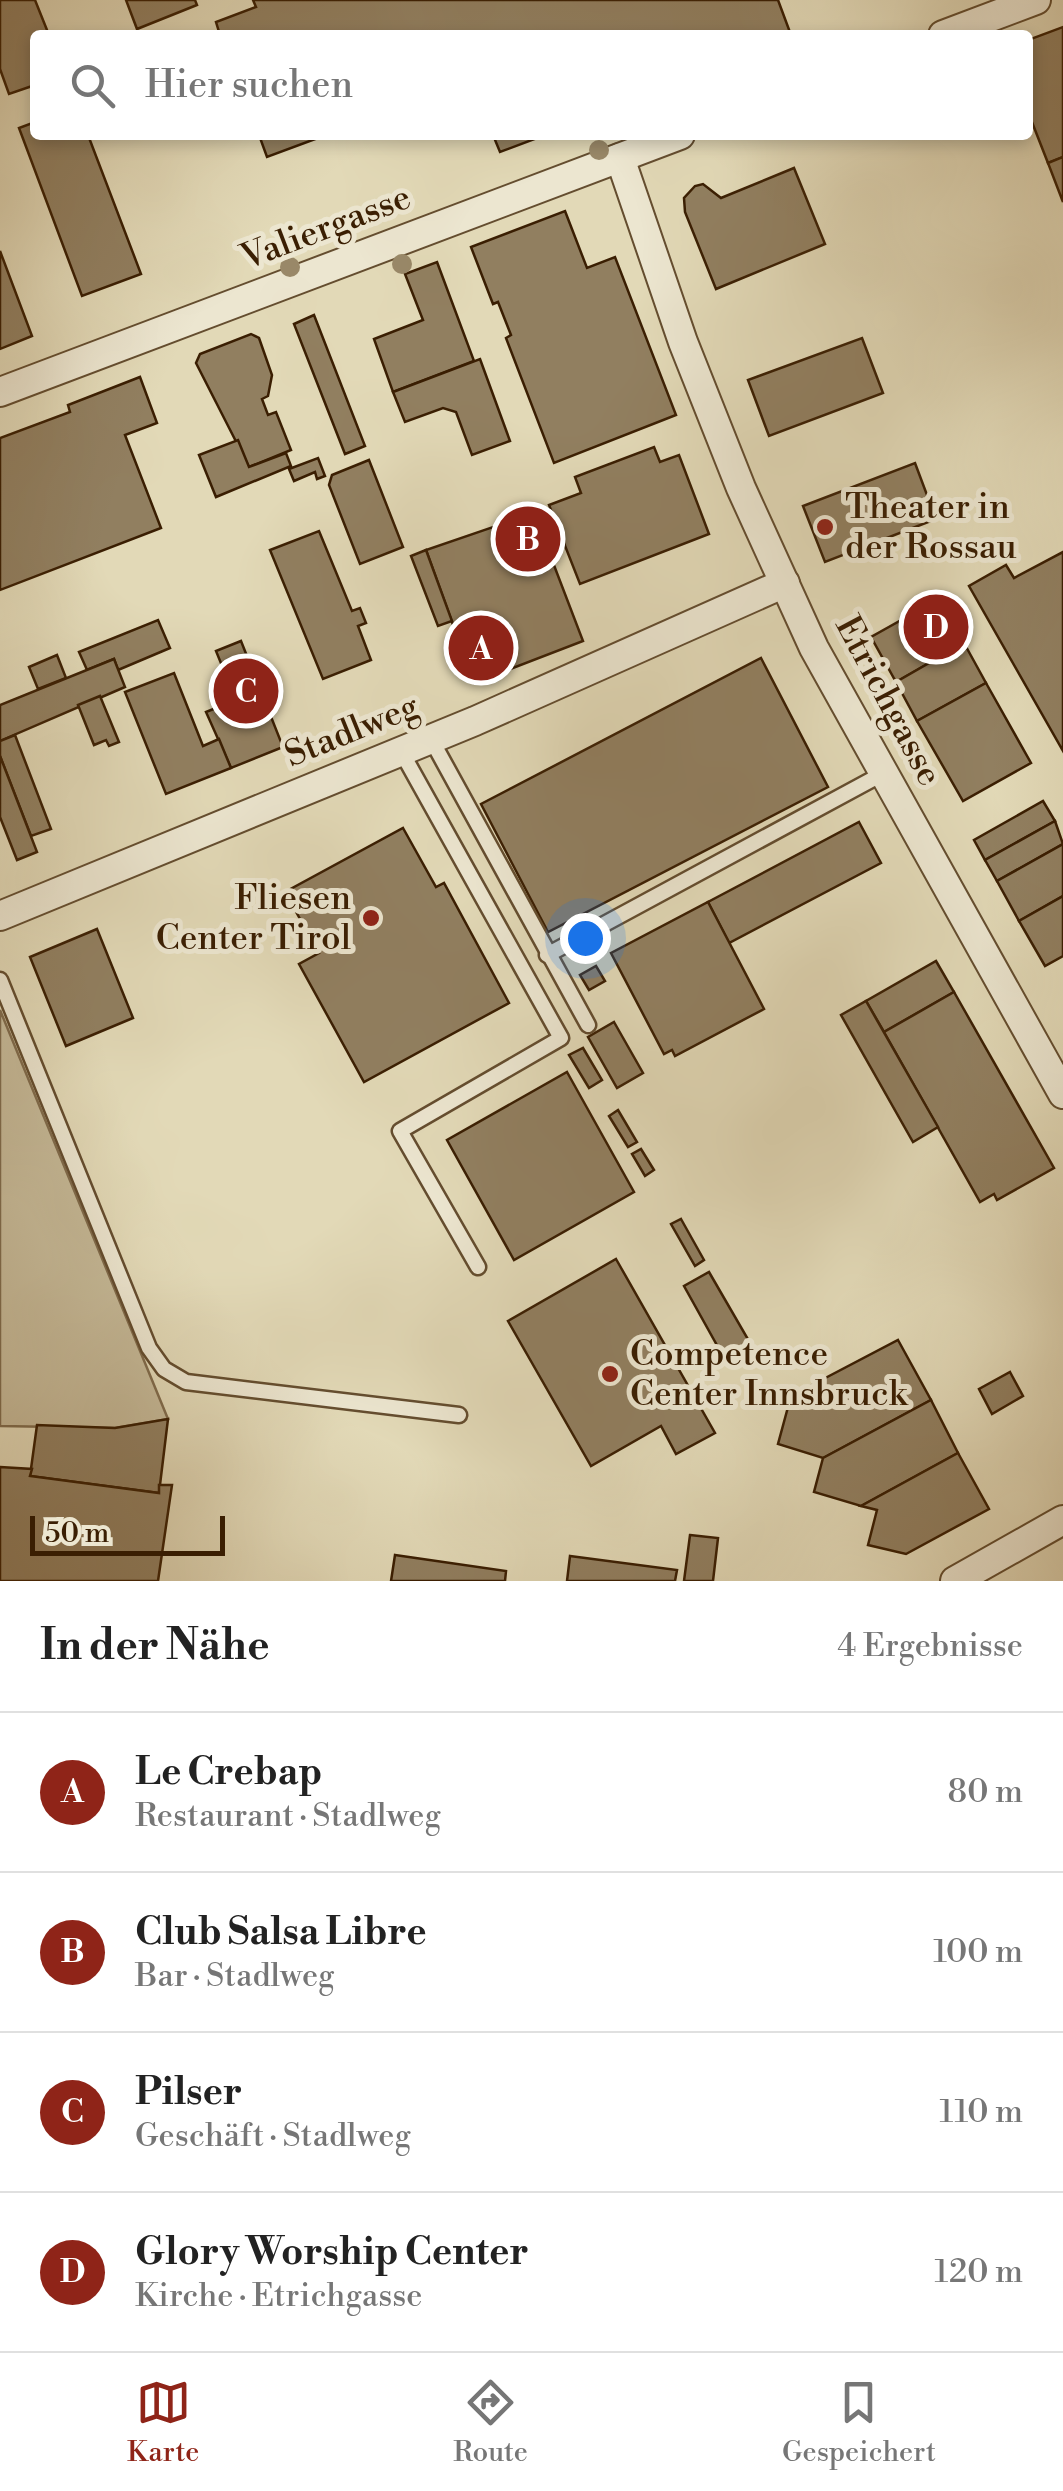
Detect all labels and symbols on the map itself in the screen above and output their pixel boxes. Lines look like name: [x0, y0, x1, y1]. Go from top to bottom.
street label: Valiergasse: [234, 176, 417, 280]
place label: Theater in der Rossau: [845, 486, 1017, 569]
pin: B: [496, 502, 560, 576]
marker: Theater in der Rossau: [814, 516, 836, 538]
pin: D: [904, 590, 968, 664]
street label: Etrichgasse: [825, 609, 951, 793]
pin: A: [448, 610, 514, 686]
pin: C: [214, 654, 278, 728]
street label: Stadlweg: [279, 685, 425, 777]
place label: Fliesen Center Tirol: [156, 877, 351, 960]
marker: Fliesen Center Tirol: [360, 907, 382, 929]
your location: [560, 913, 611, 964]
place label: Competence Center Innsbruck: [630, 1333, 909, 1416]
marker: Competence Center Innsbruck: [599, 1363, 621, 1385]
scale bar: [30, 1511, 225, 1556]

